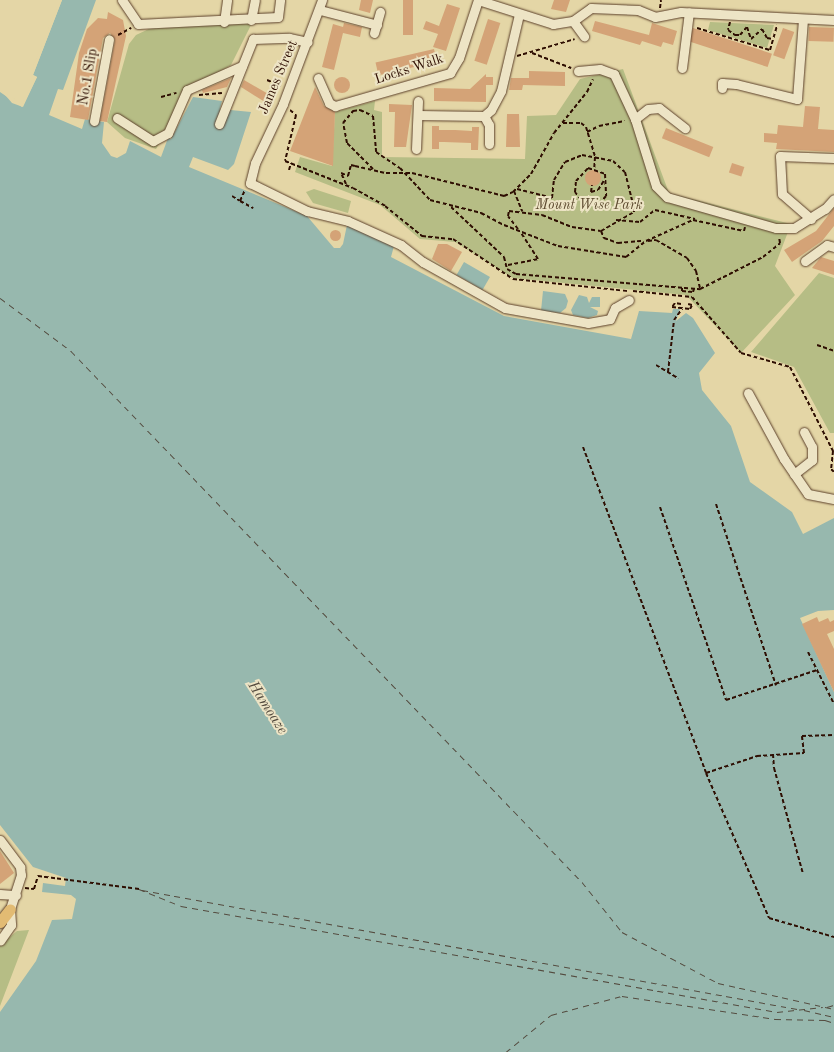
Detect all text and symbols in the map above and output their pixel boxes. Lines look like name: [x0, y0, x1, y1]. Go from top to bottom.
street label: James Street: [255, 37, 301, 117]
street label: No.1 Slip: [75, 47, 101, 107]
street label: Locks Walk: [372, 50, 446, 88]
park label: Mount Wise Park: [535, 197, 643, 213]
water label: Hamoaze: [243, 678, 291, 738]

